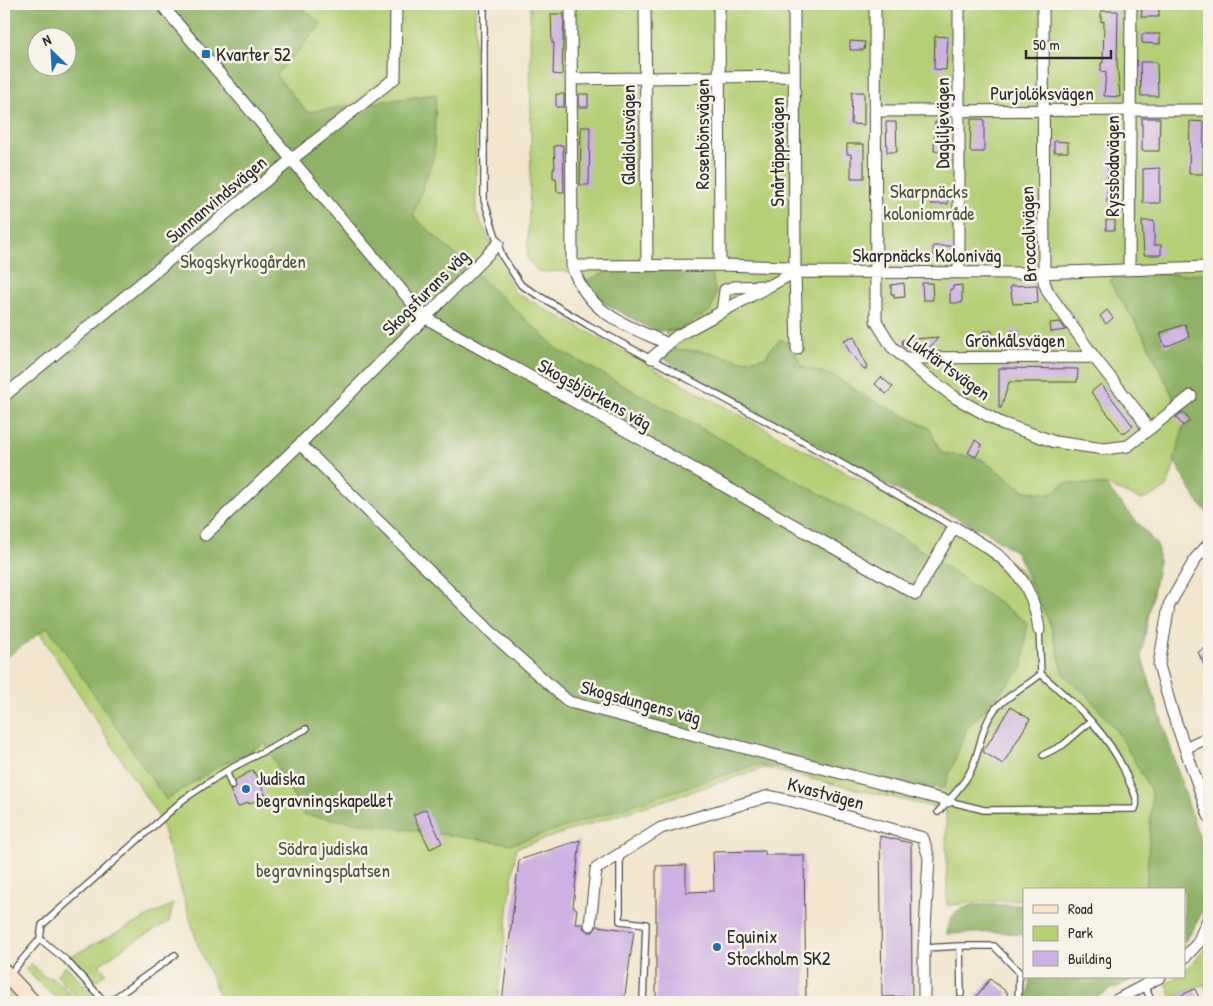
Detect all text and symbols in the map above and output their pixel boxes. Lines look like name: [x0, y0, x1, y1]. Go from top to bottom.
north arrow: [28, 28, 78, 78]
scale bar: [1026, 28, 1110, 60]
text: N: [39, 29, 54, 50]
text: 50 m: [1033, 34, 1060, 55]
place label: Kvarter 52: [216, 41, 291, 67]
marker: Kvarter 52: [200, 48, 212, 60]
street label: Dagliljevägen: [929, 78, 955, 168]
street label: Rosenbönsvägen: [689, 79, 715, 189]
street label: Purjolöksvägen: [990, 80, 1094, 106]
street label: Gladiolusvägen: [615, 85, 641, 185]
street label: Snårtäppevägen: [764, 97, 790, 207]
street label: Ryssbodavägen: [1099, 115, 1125, 217]
street label: Sunnanvindsvägen: [160, 149, 272, 249]
park label: Skarpnäcks koloniområde: [883, 178, 975, 226]
street label: Broccolivägen: [1013, 186, 1043, 282]
street label: Skarpnäcks Koloniväg: [852, 242, 1002, 268]
street label: Skogsfurans väg: [376, 243, 474, 341]
park label: Skogskyrkogården: [180, 248, 306, 274]
street label: Grönkålsvägen: [965, 327, 1065, 353]
street label: Luktärtsvägen: [902, 328, 996, 406]
street label: Skogsbjörkens väg: [533, 352, 657, 436]
street label: Skogsdungens väg: [578, 673, 704, 731]
place label: Judiska begravningskapellet: [256, 765, 393, 813]
street label: Kvastvägen: [785, 770, 867, 816]
marker: Judiska begravningskapellet: [240, 783, 252, 795]
park label: Södra judiska begravningsplatsen: [256, 835, 390, 883]
legend: [1023, 888, 1186, 978]
text: Road: [1068, 898, 1093, 919]
text: Park: [1068, 922, 1093, 943]
place label: Equinix Stockholm SK2: [727, 923, 831, 971]
marker: Equinix Stockholm SK2: [711, 941, 723, 953]
text: Building: [1068, 948, 1112, 969]

